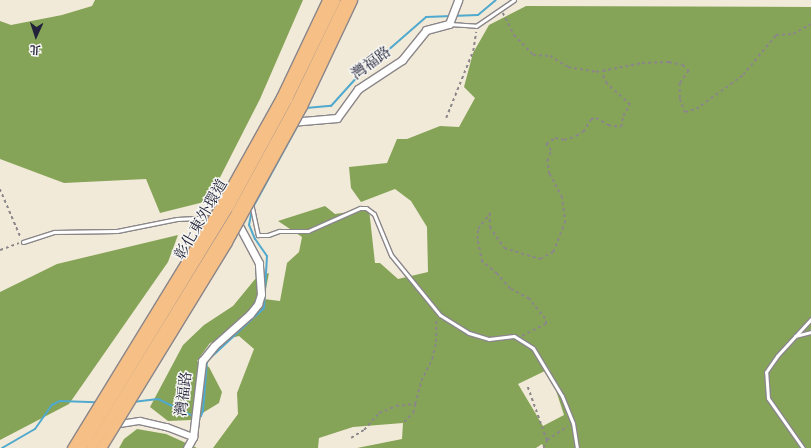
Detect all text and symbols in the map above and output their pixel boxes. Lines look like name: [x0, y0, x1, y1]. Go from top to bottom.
north arrow: [16, 16, 56, 56]
text: 北: [29, 41, 41, 56]
street label: 灣福路: [349, 43, 395, 85]
street label: 彰化東外環道: [172, 177, 232, 263]
street label: 灣福路: [173, 371, 197, 417]

